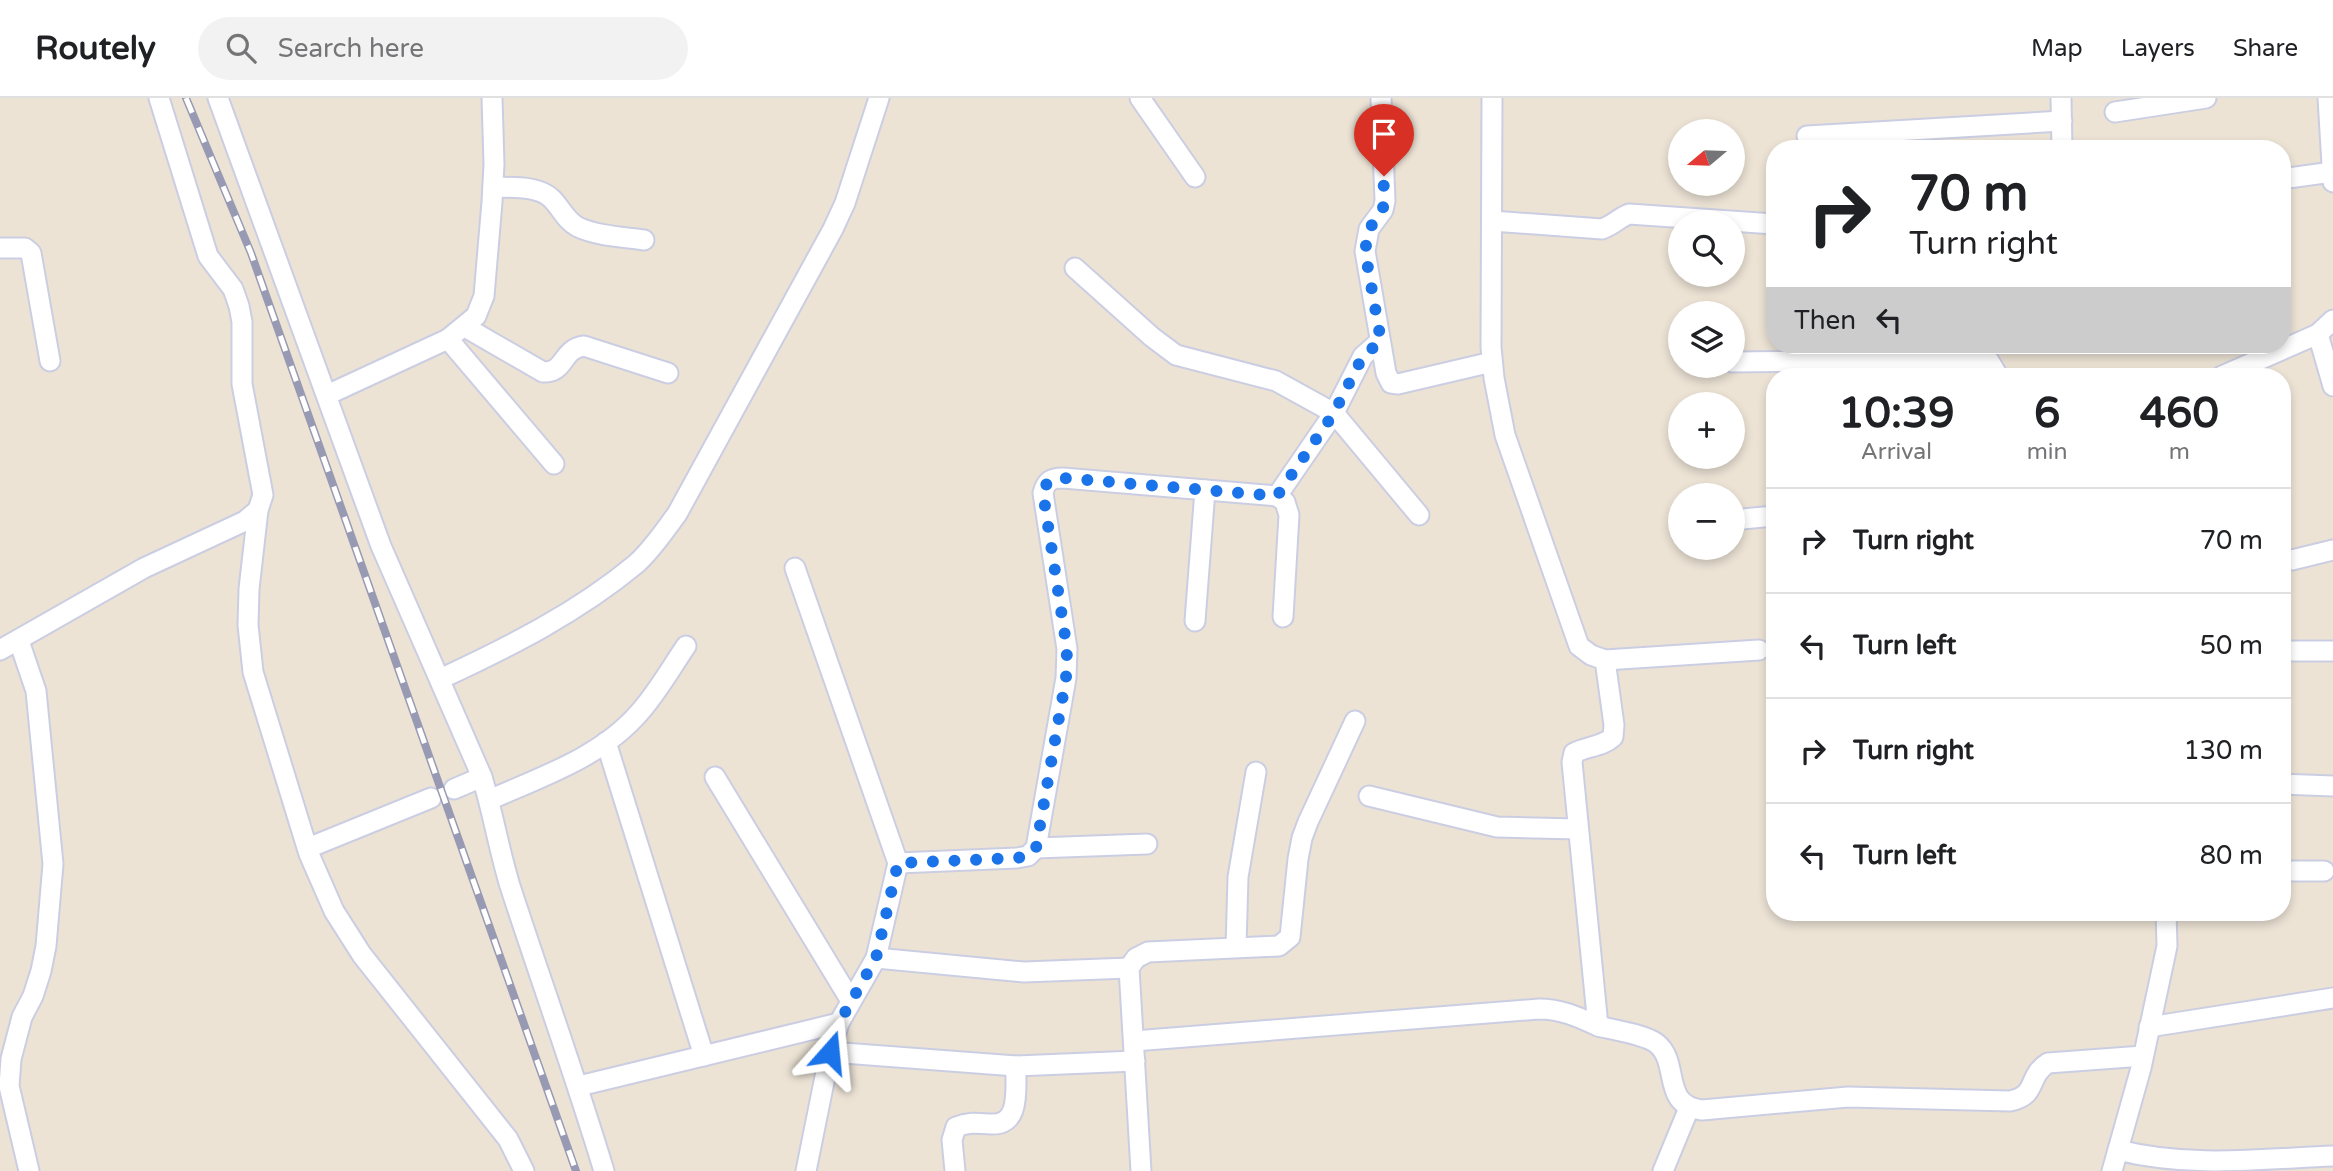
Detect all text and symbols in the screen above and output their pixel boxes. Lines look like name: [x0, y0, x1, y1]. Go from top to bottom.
search box: [198, 17, 688, 80]
text: Routely: [35, 29, 156, 68]
icon: search: [222, 29, 260, 67]
text: Search here: [278, 33, 424, 64]
text: Map: [2031, 34, 2083, 63]
text: Layers: [2121, 34, 2195, 63]
text: Share: [2233, 34, 2298, 63]
pin: [1354, 104, 1414, 176]
icon: arrive: [1365, 115, 1403, 153]
north arrow: [1668, 119, 1745, 196]
map controls: [1668, 119, 1745, 560]
text: 70 m: [1909, 165, 2028, 224]
icon: right: [1794, 168, 1885, 259]
button: search: [1668, 210, 1745, 287]
text: Turn right: [1909, 225, 2058, 263]
button: layers: [1668, 301, 1745, 378]
icon: left: [1870, 301, 1908, 339]
text: Then: [1794, 305, 1856, 336]
text: 10:39: [1838, 388, 1955, 439]
text: 6: [2034, 388, 2060, 439]
text: 460: [2140, 388, 2219, 439]
button: +: [1668, 392, 1745, 469]
text: Arrival: [1861, 438, 1932, 466]
text: min: [2027, 438, 2068, 466]
text: m: [2169, 438, 2190, 466]
button: −: [1668, 483, 1745, 560]
icon: right: [1794, 522, 1832, 560]
text: Turn right: [1853, 525, 1974, 556]
text: 70 m: [2200, 525, 2263, 556]
icon: left: [1794, 627, 1832, 665]
text: Turn left: [1853, 630, 1956, 661]
text: 50 m: [2200, 630, 2263, 661]
icon: right: [1794, 732, 1832, 770]
text: Turn right: [1853, 735, 1974, 766]
text: 130 m: [2183, 735, 2263, 766]
icon: left: [1794, 837, 1832, 875]
text: Turn left: [1853, 840, 1956, 871]
text: 80 m: [2200, 840, 2263, 871]
position arrow: [793, 1015, 867, 1089]

